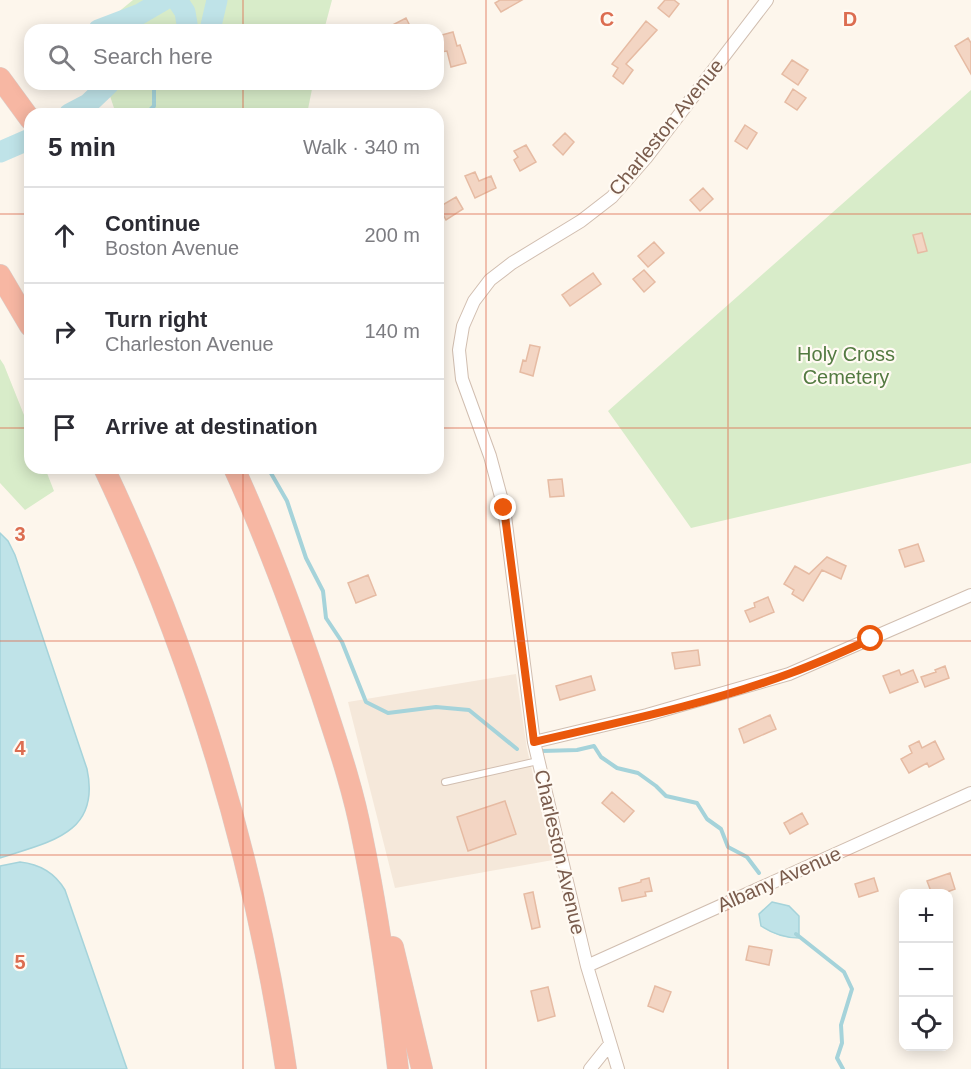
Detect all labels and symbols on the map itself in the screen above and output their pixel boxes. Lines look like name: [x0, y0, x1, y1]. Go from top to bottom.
text: C: [600, 8, 614, 30]
text: D: [843, 8, 857, 30]
street label: Charleston Avenue: [604, 55, 728, 199]
park label: Holy Cross Cemetery: [797, 343, 895, 388]
route end: [490, 494, 516, 520]
text: 3: [14, 523, 26, 545]
route start: [857, 625, 883, 651]
text: 4: [14, 737, 26, 759]
street label: Charleston Avenue: [530, 767, 590, 937]
street label: Albany Avenue: [714, 842, 844, 916]
text: 5: [14, 951, 26, 973]

